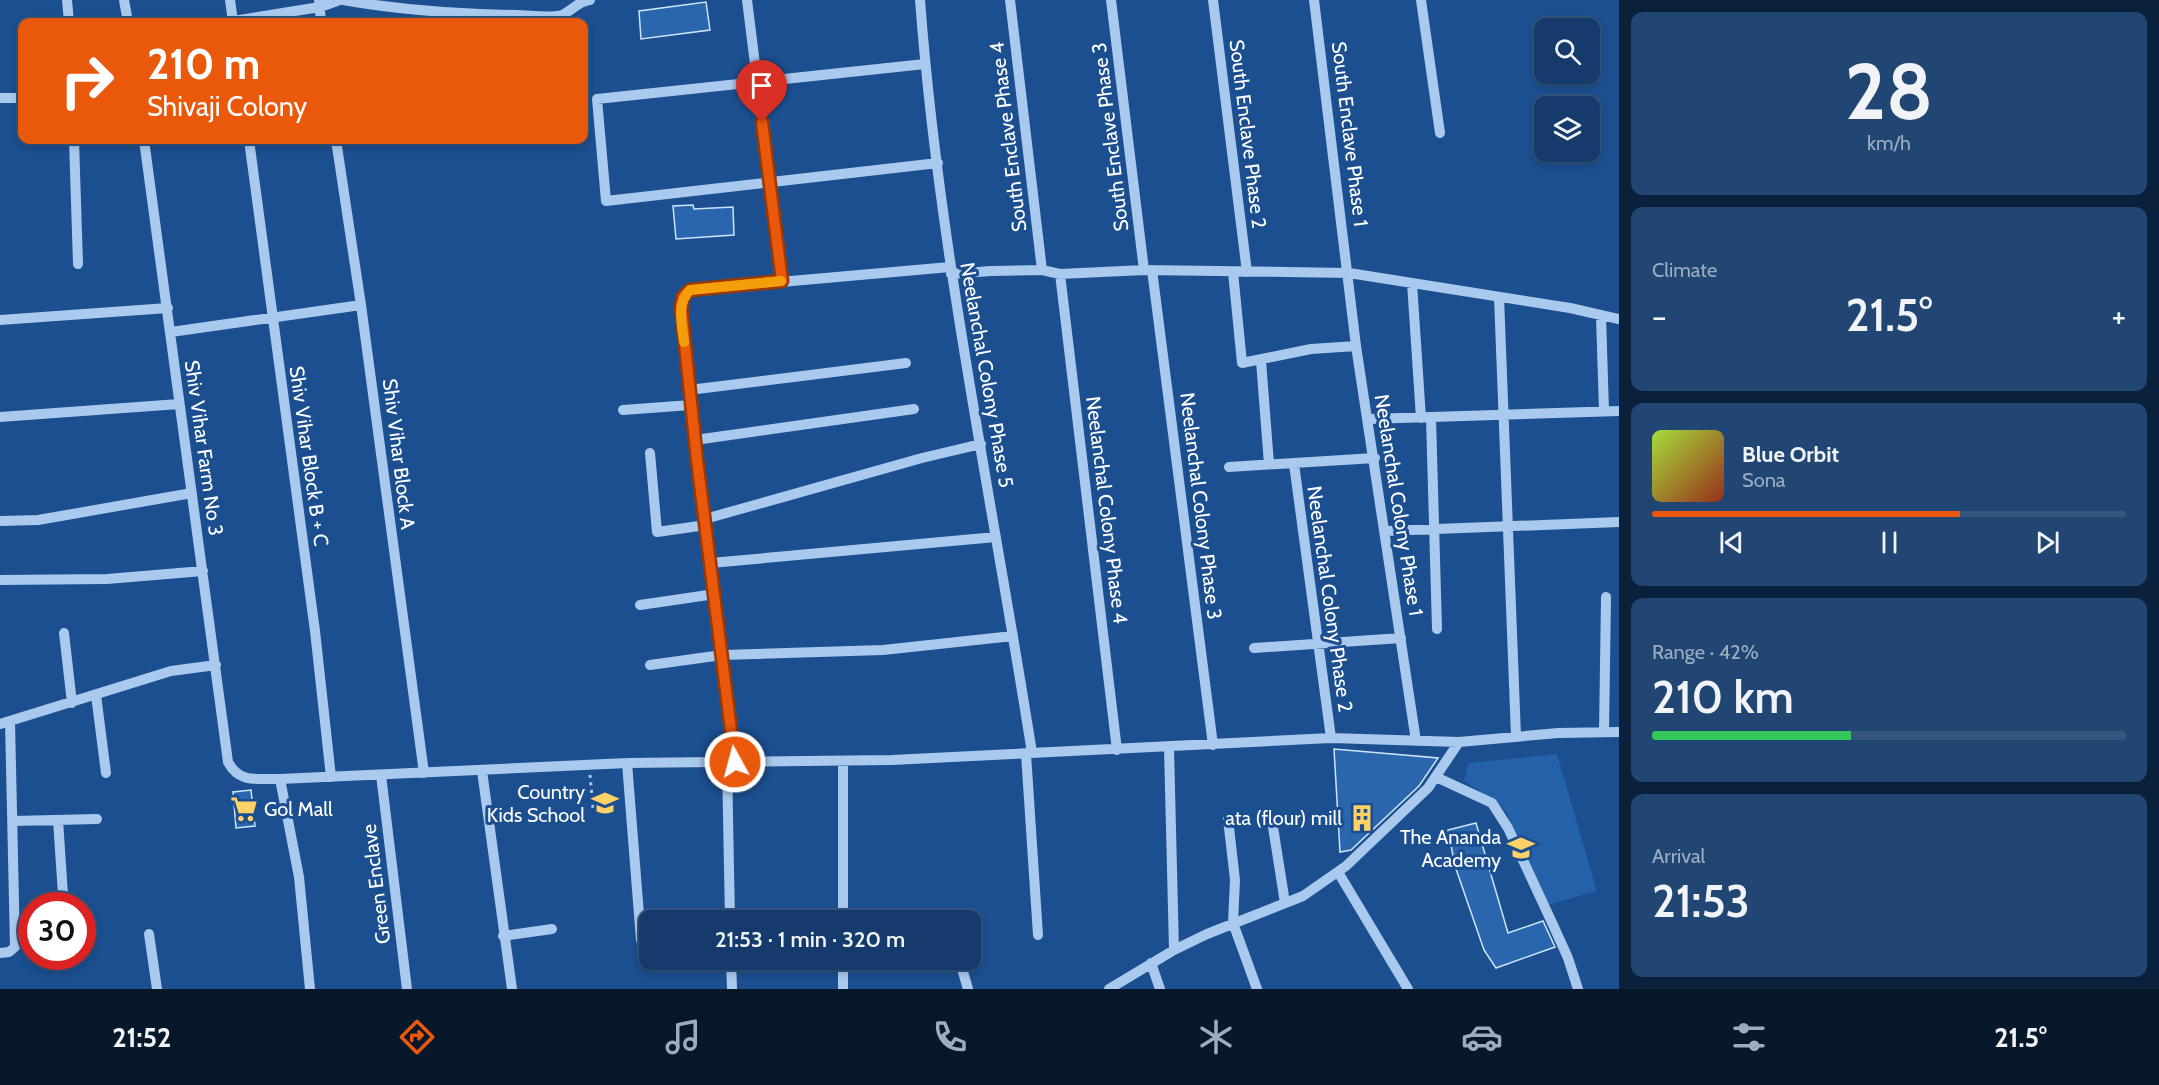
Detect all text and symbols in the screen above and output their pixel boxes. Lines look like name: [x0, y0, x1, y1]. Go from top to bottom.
map controls: [1534, 18, 1600, 162]
button: search: [1534, 18, 1600, 84]
text: 210 m: [147, 38, 260, 90]
street label: South Enclave Phase 2: [1225, 38, 1271, 230]
street label: South Enclave Phase 4: [984, 40, 1032, 233]
street label: South Enclave Phase 1: [1327, 40, 1373, 228]
street label: South Enclave Phase 3: [1086, 41, 1134, 233]
icon: right: [48, 42, 126, 120]
text: 28: [1845, 44, 1933, 139]
pin: [736, 60, 787, 122]
icon: arrive: [745, 69, 778, 102]
text: Shivaji Colony: [147, 90, 307, 123]
button: layers: [1534, 96, 1600, 162]
text: km/h: [1867, 131, 1911, 155]
text: Climate: [1652, 258, 1717, 282]
street label: Neelanchal Colony Phase 5: [955, 260, 1019, 490]
text: 21.5°: [1846, 288, 1932, 342]
text: −: [1652, 296, 1667, 336]
text: +: [2111, 296, 2126, 336]
street label: Shiv Vihar Farm No 3: [180, 359, 228, 537]
street label: Shiv Vihar Block B + C: [284, 364, 334, 548]
street label: Shiv Vihar Block A: [378, 377, 420, 531]
street label: Neelanchal Colony Phase 3: [1175, 391, 1227, 621]
street label: Neelanchal Colony Phase 1: [1370, 393, 1428, 617]
street label: Neelanchal Colony Phase 4: [1081, 395, 1133, 626]
text: Blue Orbit: [1742, 441, 1839, 468]
text: Sona: [1742, 468, 1785, 492]
street label: Neelanchal Colony Phase 2: [1302, 484, 1358, 714]
icon: previous: [1715, 526, 1748, 559]
icon: pause: [1873, 526, 1906, 559]
icon: next: [2031, 526, 2064, 559]
text: Range · 42%: [1652, 640, 1759, 664]
text: 210 km: [1652, 670, 1794, 724]
position arrow: [703, 730, 767, 794]
place label: Country Kids School: [487, 780, 585, 827]
school or university icon: Country Kids School: [590, 788, 620, 818]
supermarket icon: Gol Mall: [229, 794, 259, 824]
place label: Gol Mall: [264, 797, 333, 821]
building icon: ata (flour) mill: [1347, 803, 1377, 833]
place label: ata (flour) mill: [1225, 806, 1342, 830]
street label: Green Enclave: [357, 823, 395, 945]
place label: The Ananda Academy: [1400, 825, 1501, 872]
school or university icon: The Ananda Academy: [1506, 833, 1536, 863]
text: Arrival: [1652, 844, 1705, 868]
text: 21:53: [1652, 874, 1750, 928]
speed limit sign: 30: [18, 892, 96, 970]
text: 21:53 · 1 min · 320 m: [715, 926, 905, 953]
icon: directions: [396, 1016, 438, 1058]
icon: music: [662, 1016, 704, 1058]
icon: phone: [929, 1016, 971, 1058]
icon: climate: [1195, 1016, 1237, 1058]
icon: car: [1461, 1016, 1503, 1058]
icon: filters: [1728, 1016, 1770, 1058]
text: 21:52: [112, 1021, 171, 1054]
text: 21.5°: [1994, 1021, 2047, 1054]

